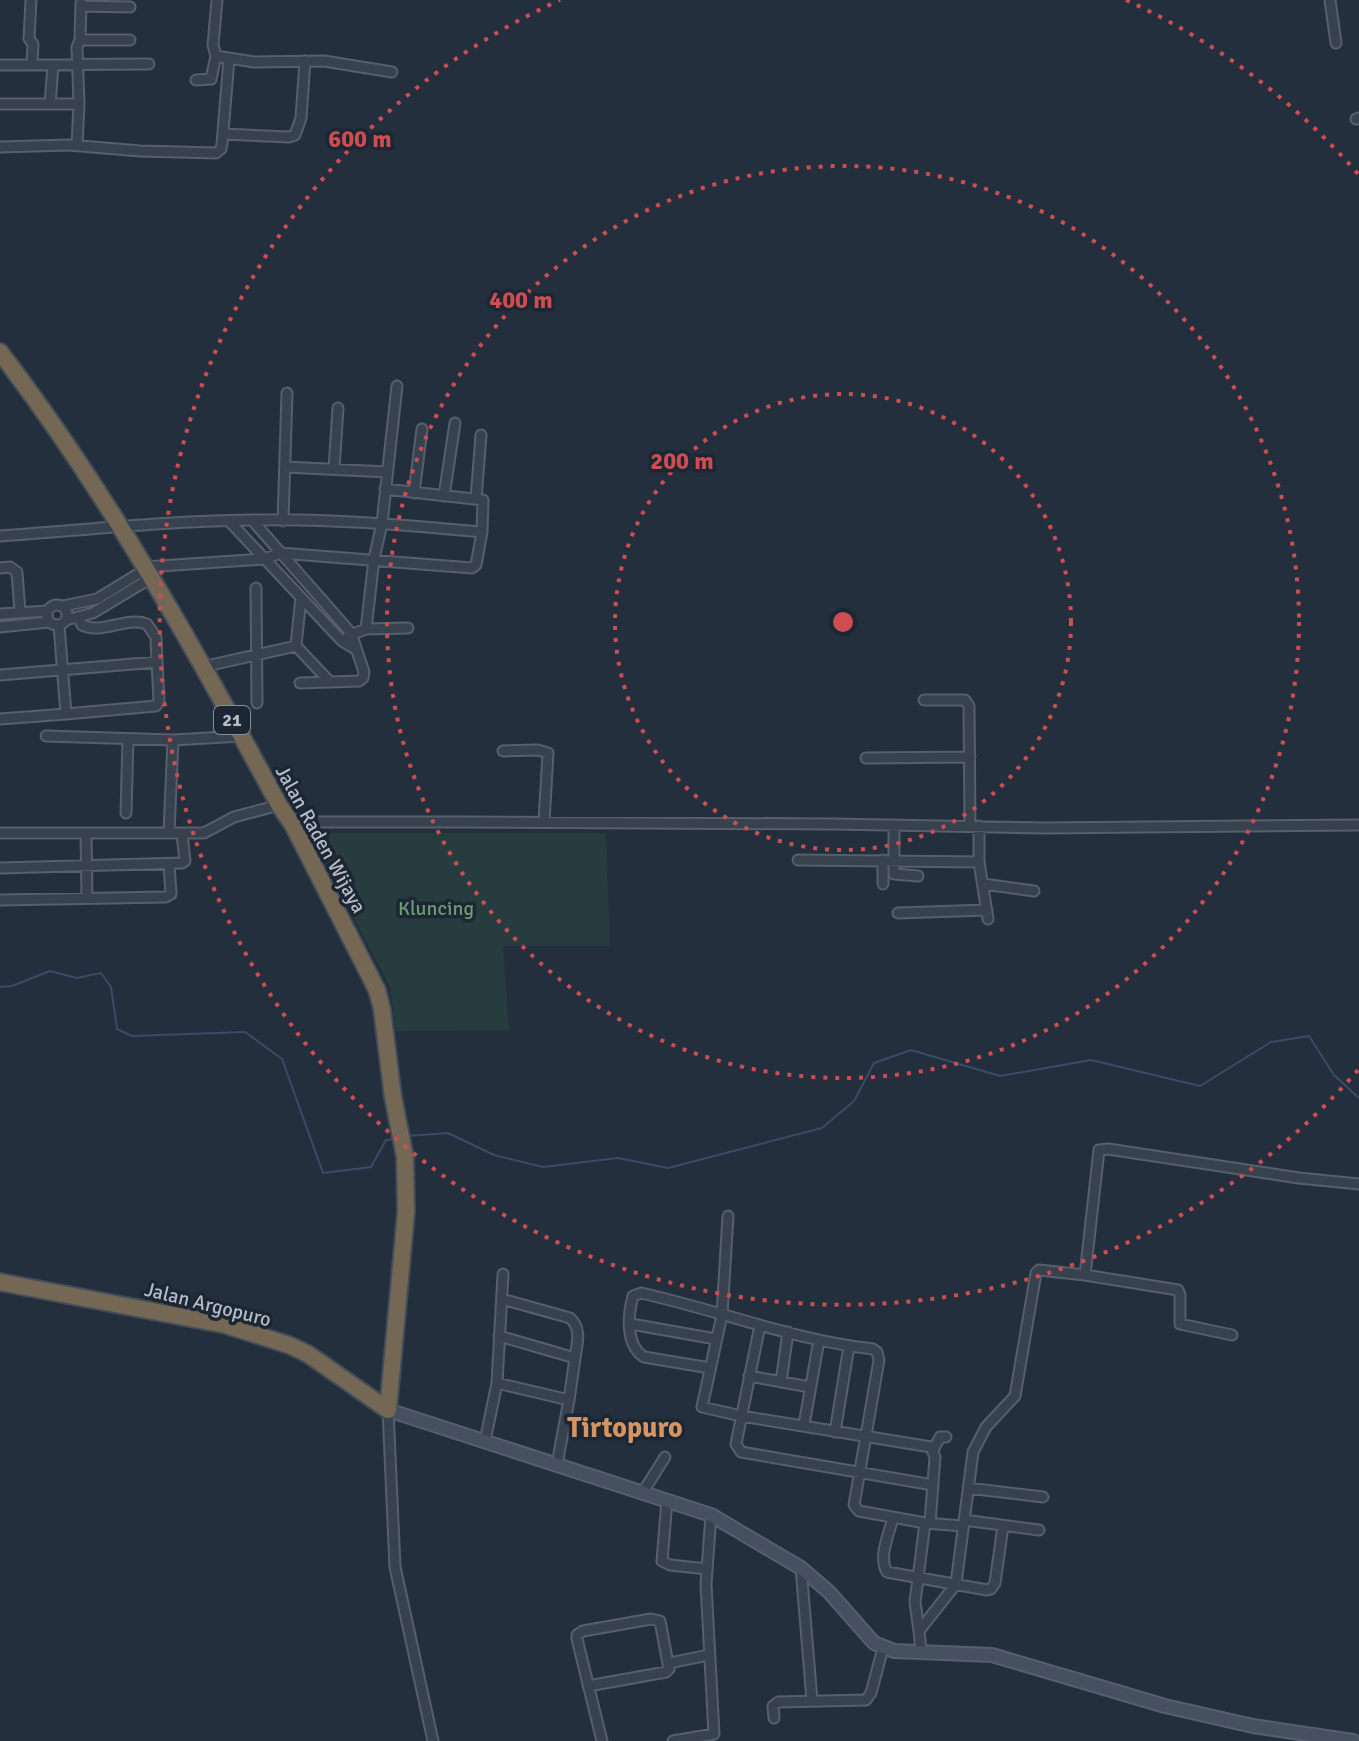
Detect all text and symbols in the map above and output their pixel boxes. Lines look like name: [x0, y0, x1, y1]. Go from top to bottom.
text: 600 m: [328, 124, 392, 154]
text: 400 m: [489, 285, 553, 315]
text: 200 m: [650, 446, 714, 476]
centre of rings: [829, 608, 857, 636]
road number: 21: [214, 706, 250, 734]
street label: Jalan Raden Wijaya: [270, 761, 371, 917]
park label: Kluncing: [398, 896, 474, 921]
street label: Jalan Argopuro: [142, 1277, 274, 1332]
district label: Tirtopuro: [567, 1411, 683, 1445]

